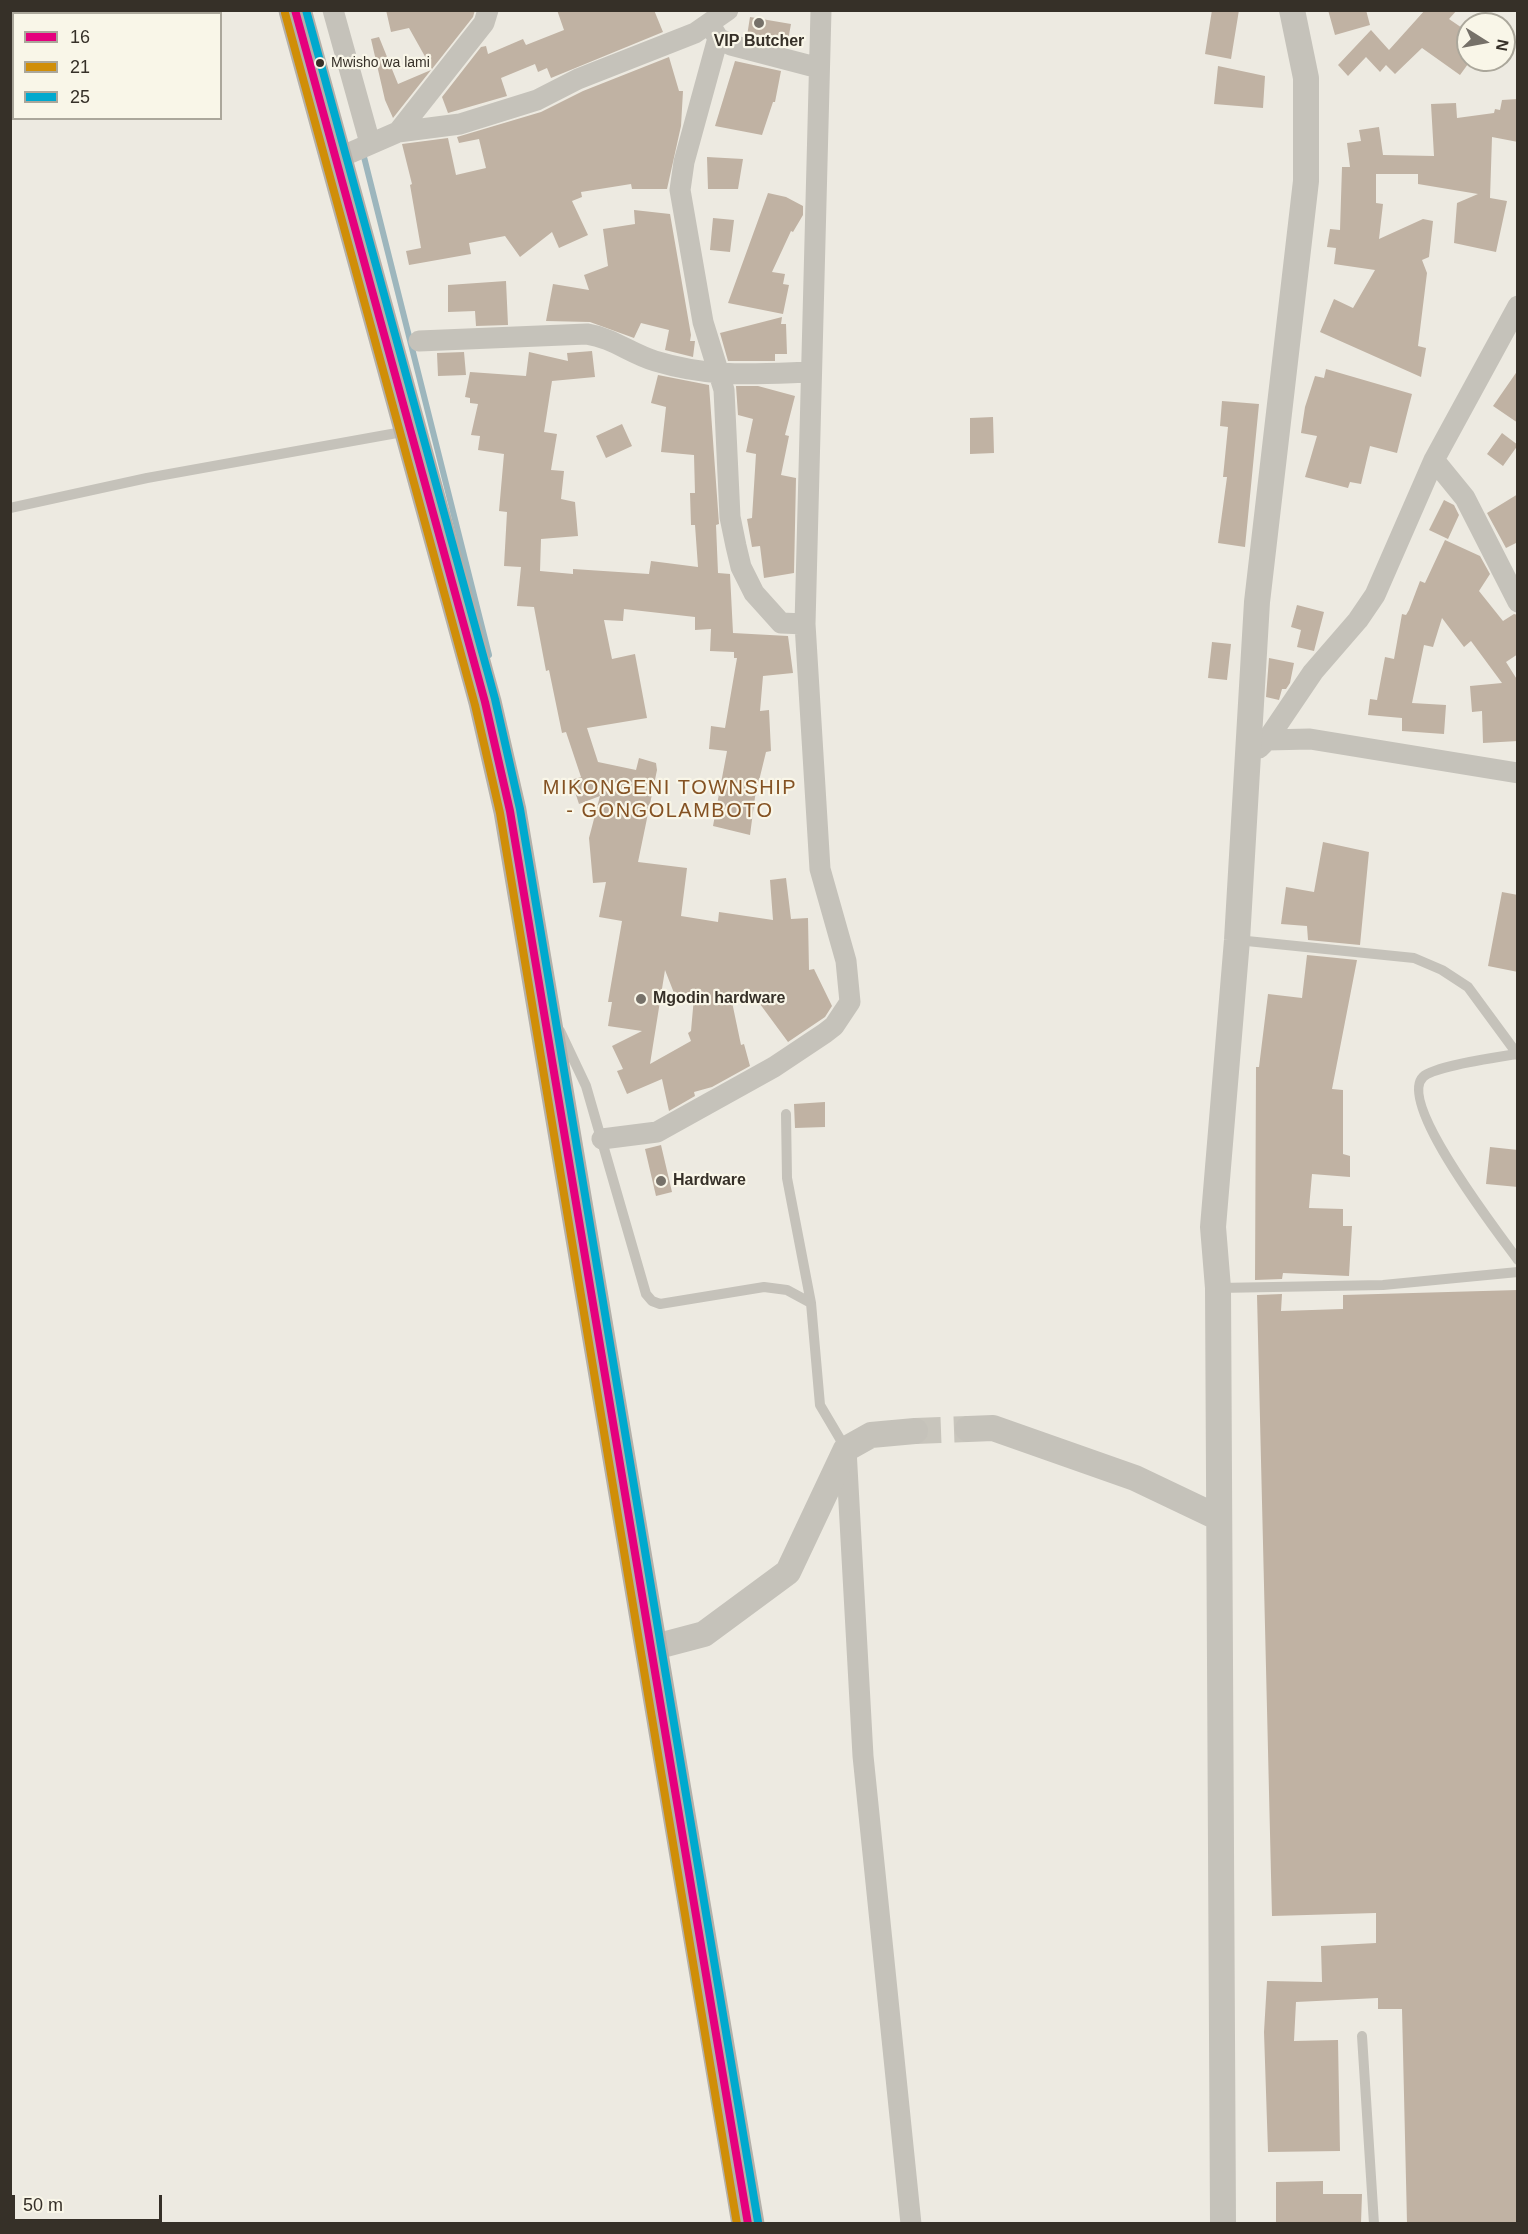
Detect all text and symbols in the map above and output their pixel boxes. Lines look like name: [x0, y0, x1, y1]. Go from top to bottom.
legend: [12, 12, 222, 120]
north arrow: [1456, 12, 1516, 72]
marker: VIP Butcher: [752, 16, 766, 30]
text: 16: [70, 27, 90, 47]
place label: VIP Butcher: [714, 32, 804, 52]
text: N: [1493, 38, 1512, 52]
place label: Mwisho wa lami: [331, 55, 430, 71]
text: 21: [70, 57, 90, 77]
marker: Mwisho wa lami: [314, 57, 326, 69]
text: 25: [70, 87, 90, 107]
district label: MIKONGENI TOWNSHIP - GONGOLAMBOTO: [543, 776, 797, 823]
place label: Mgodin hardware: [653, 989, 785, 1009]
marker: Mgodin hardware: [634, 992, 648, 1006]
place label: Hardware: [673, 1171, 746, 1191]
marker: Hardware: [654, 1174, 668, 1188]
scale bar: [15, 2183, 165, 2221]
text: 50 m: [23, 2195, 63, 2215]

